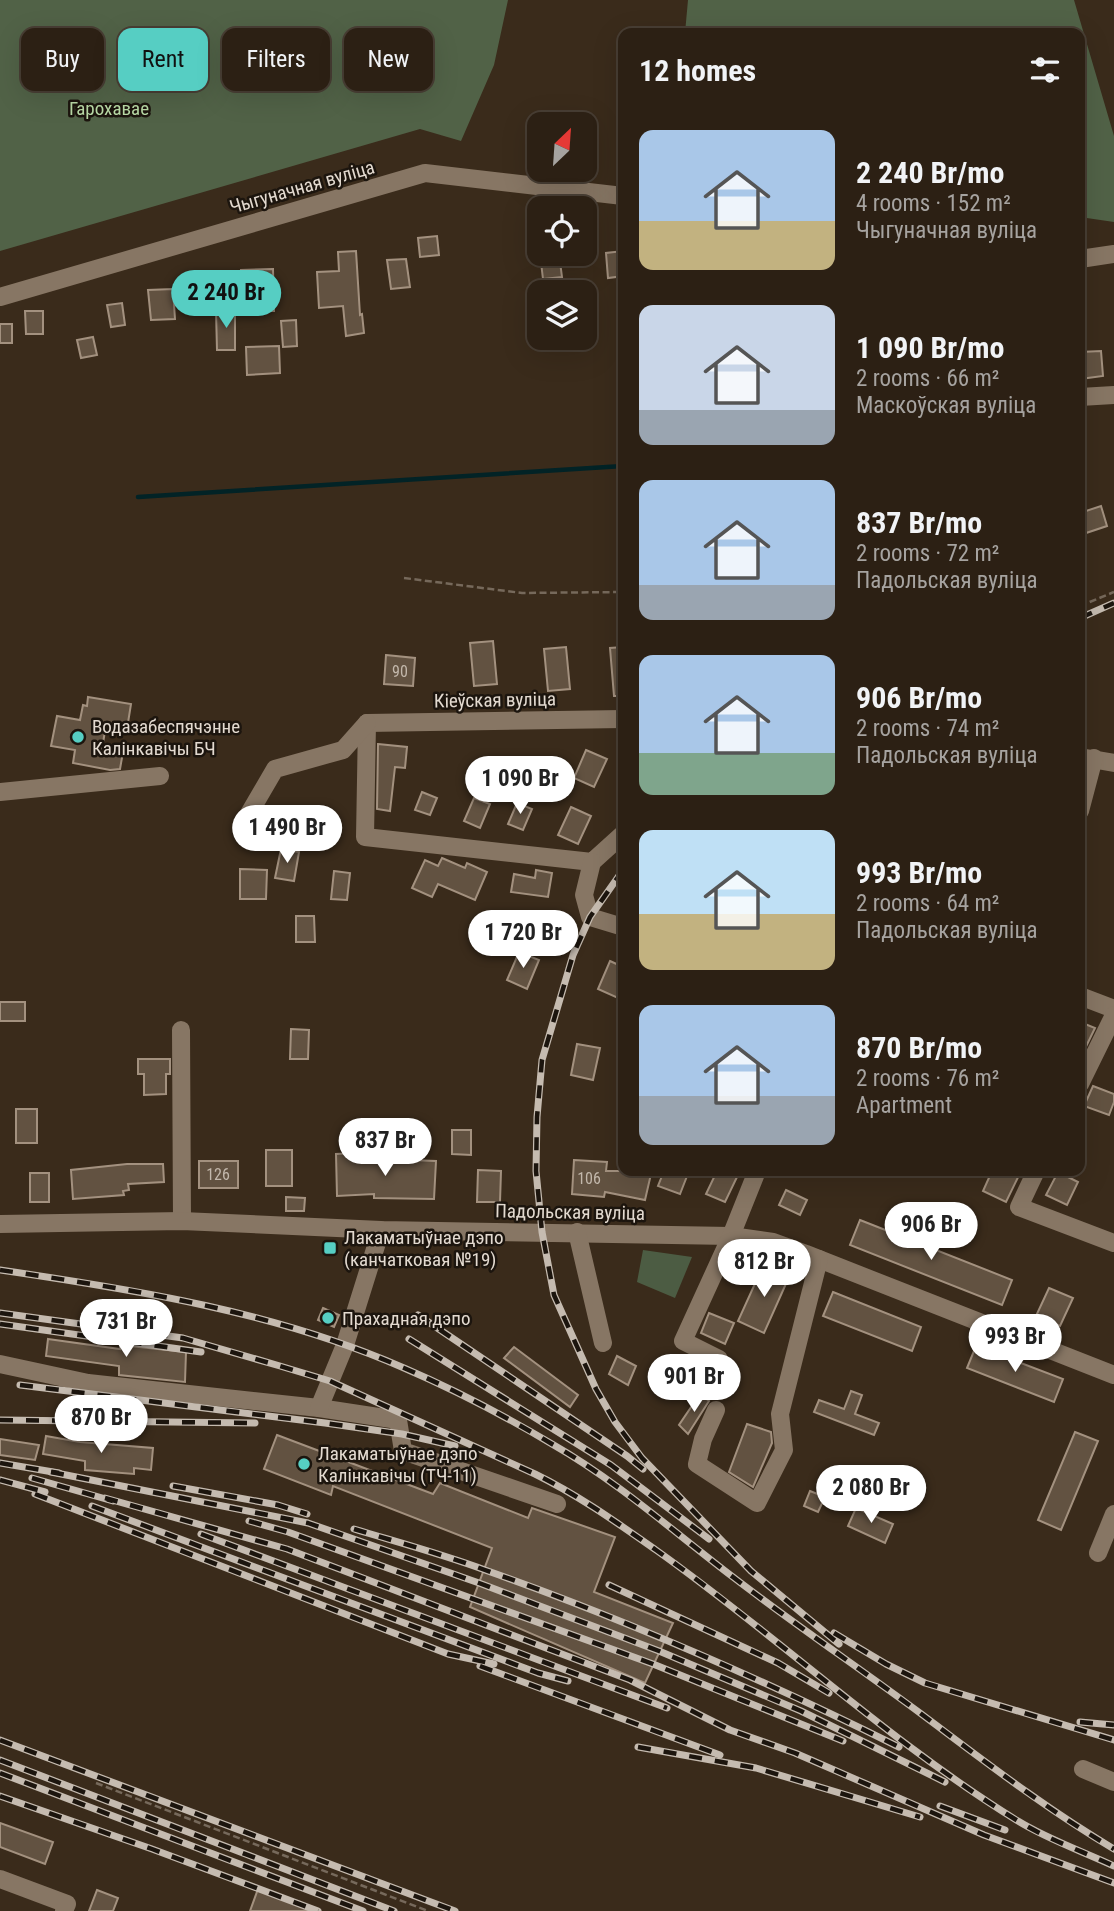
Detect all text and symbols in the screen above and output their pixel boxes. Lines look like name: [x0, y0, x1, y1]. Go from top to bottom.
chip: Buy: [21, 28, 104, 91]
chip: Rent: [118, 28, 208, 91]
chip: Filters: [222, 28, 330, 91]
chip: New: [344, 28, 433, 91]
icon: filters: [1026, 51, 1064, 89]
text: 12 homes: [639, 53, 756, 88]
park label: Гарохавае: [69, 97, 149, 120]
north arrow: [527, 112, 597, 182]
map controls: [527, 112, 597, 350]
street label: Чыгуначная вуліца: [227, 155, 377, 219]
text: 2 240 Br/mo: [856, 155, 1004, 190]
icon: home: [695, 158, 779, 242]
text: 4 rooms · 152 m²: [856, 190, 1011, 217]
button: locate: [527, 196, 597, 266]
text: Чыгуначная вуліца: [856, 217, 1037, 244]
pin: 2 240 Br: [154, 270, 298, 330]
text: 2 240 Br: [187, 279, 265, 306]
button: layers: [527, 280, 597, 350]
text: 1 090 Br/mo: [856, 330, 1004, 365]
icon: home: [695, 333, 779, 417]
text: 2 rooms · 66 m²: [856, 365, 999, 392]
text: Маскоўская вуліца: [856, 392, 1036, 419]
text: 837 Br/mo: [856, 505, 982, 540]
icon: home: [695, 508, 779, 592]
text: 2 rooms · 72 m²: [856, 540, 999, 567]
text: Падольская вуліца: [856, 567, 1037, 594]
house number: 90: [392, 662, 408, 681]
text: 906 Br/mo: [856, 680, 982, 715]
icon: home: [695, 683, 779, 767]
street label: Кіеўская вуліца: [434, 687, 556, 713]
place label: Водазабеспячэнне Калінкавічы БЧ: [92, 715, 240, 760]
text: 2 rooms · 74 m²: [856, 715, 999, 742]
marker: Водазабеспячэнне Калінкавічы БЧ: [70, 729, 86, 745]
text: Падольская вуліца: [856, 742, 1037, 769]
pin: 1 090 Br: [448, 756, 592, 816]
text: 1 090 Br: [481, 765, 559, 792]
pin: 1 490 Br: [215, 806, 359, 865]
text: 1 490 Br: [248, 814, 326, 841]
text: 993 Br/mo: [856, 855, 982, 890]
icon: home: [695, 858, 779, 942]
text: 2 rooms · 64 m²: [856, 890, 999, 917]
pin: 1 720 Br: [451, 911, 595, 970]
text: Падольская вуліца: [856, 917, 1037, 944]
text: 1 720 Br: [484, 919, 562, 946]
text: 870 Br/mo: [856, 1030, 982, 1065]
icon: home: [695, 1033, 779, 1117]
text: 2 rooms · 76 m²: [856, 1065, 999, 1092]
text: Apartment: [856, 1092, 952, 1119]
pin: 837 Br: [328, 1118, 442, 1178]
text: 837 Br: [355, 1127, 415, 1154]
house number: 126: [206, 1165, 230, 1184]
house number: 106: [577, 1169, 601, 1188]
street label: Падольская вуліца: [495, 1199, 645, 1225]
pin: 906 Br: [874, 1202, 988, 1262]
text: 906 Br: [901, 1211, 961, 1238]
place label: Лакаматыўнае дэпо (канчатковая №19): [344, 1226, 504, 1271]
marker: Лакаматыўнае дэпо (канчатковая №19): [322, 1240, 338, 1256]
pin: 812 Br: [707, 1240, 821, 1299]
text: 812 Br: [734, 1248, 794, 1275]
pin: 731 Br: [69, 1300, 183, 1359]
place label: Прахадная дэпо: [342, 1307, 471, 1330]
text: 731 Br: [96, 1308, 156, 1335]
marker: Прахадная дэпо: [320, 1310, 336, 1326]
pin: 993 Br: [958, 1314, 1072, 1374]
text: 993 Br: [985, 1323, 1045, 1350]
pin: 901 Br: [637, 1354, 751, 1414]
text: 901 Br: [664, 1363, 724, 1390]
pin: 870 Br: [44, 1396, 158, 1455]
text: 870 Br: [71, 1404, 131, 1431]
place label: Лакаматыўнае дэпо Калінкавічы (ТЧ-11): [318, 1442, 478, 1487]
marker: Лакаматыўнае дэпо Калінкавічы (ТЧ-11): [296, 1456, 312, 1472]
pin: 2 080 Br: [799, 1466, 943, 1525]
text: 2 080 Br: [832, 1474, 910, 1501]

